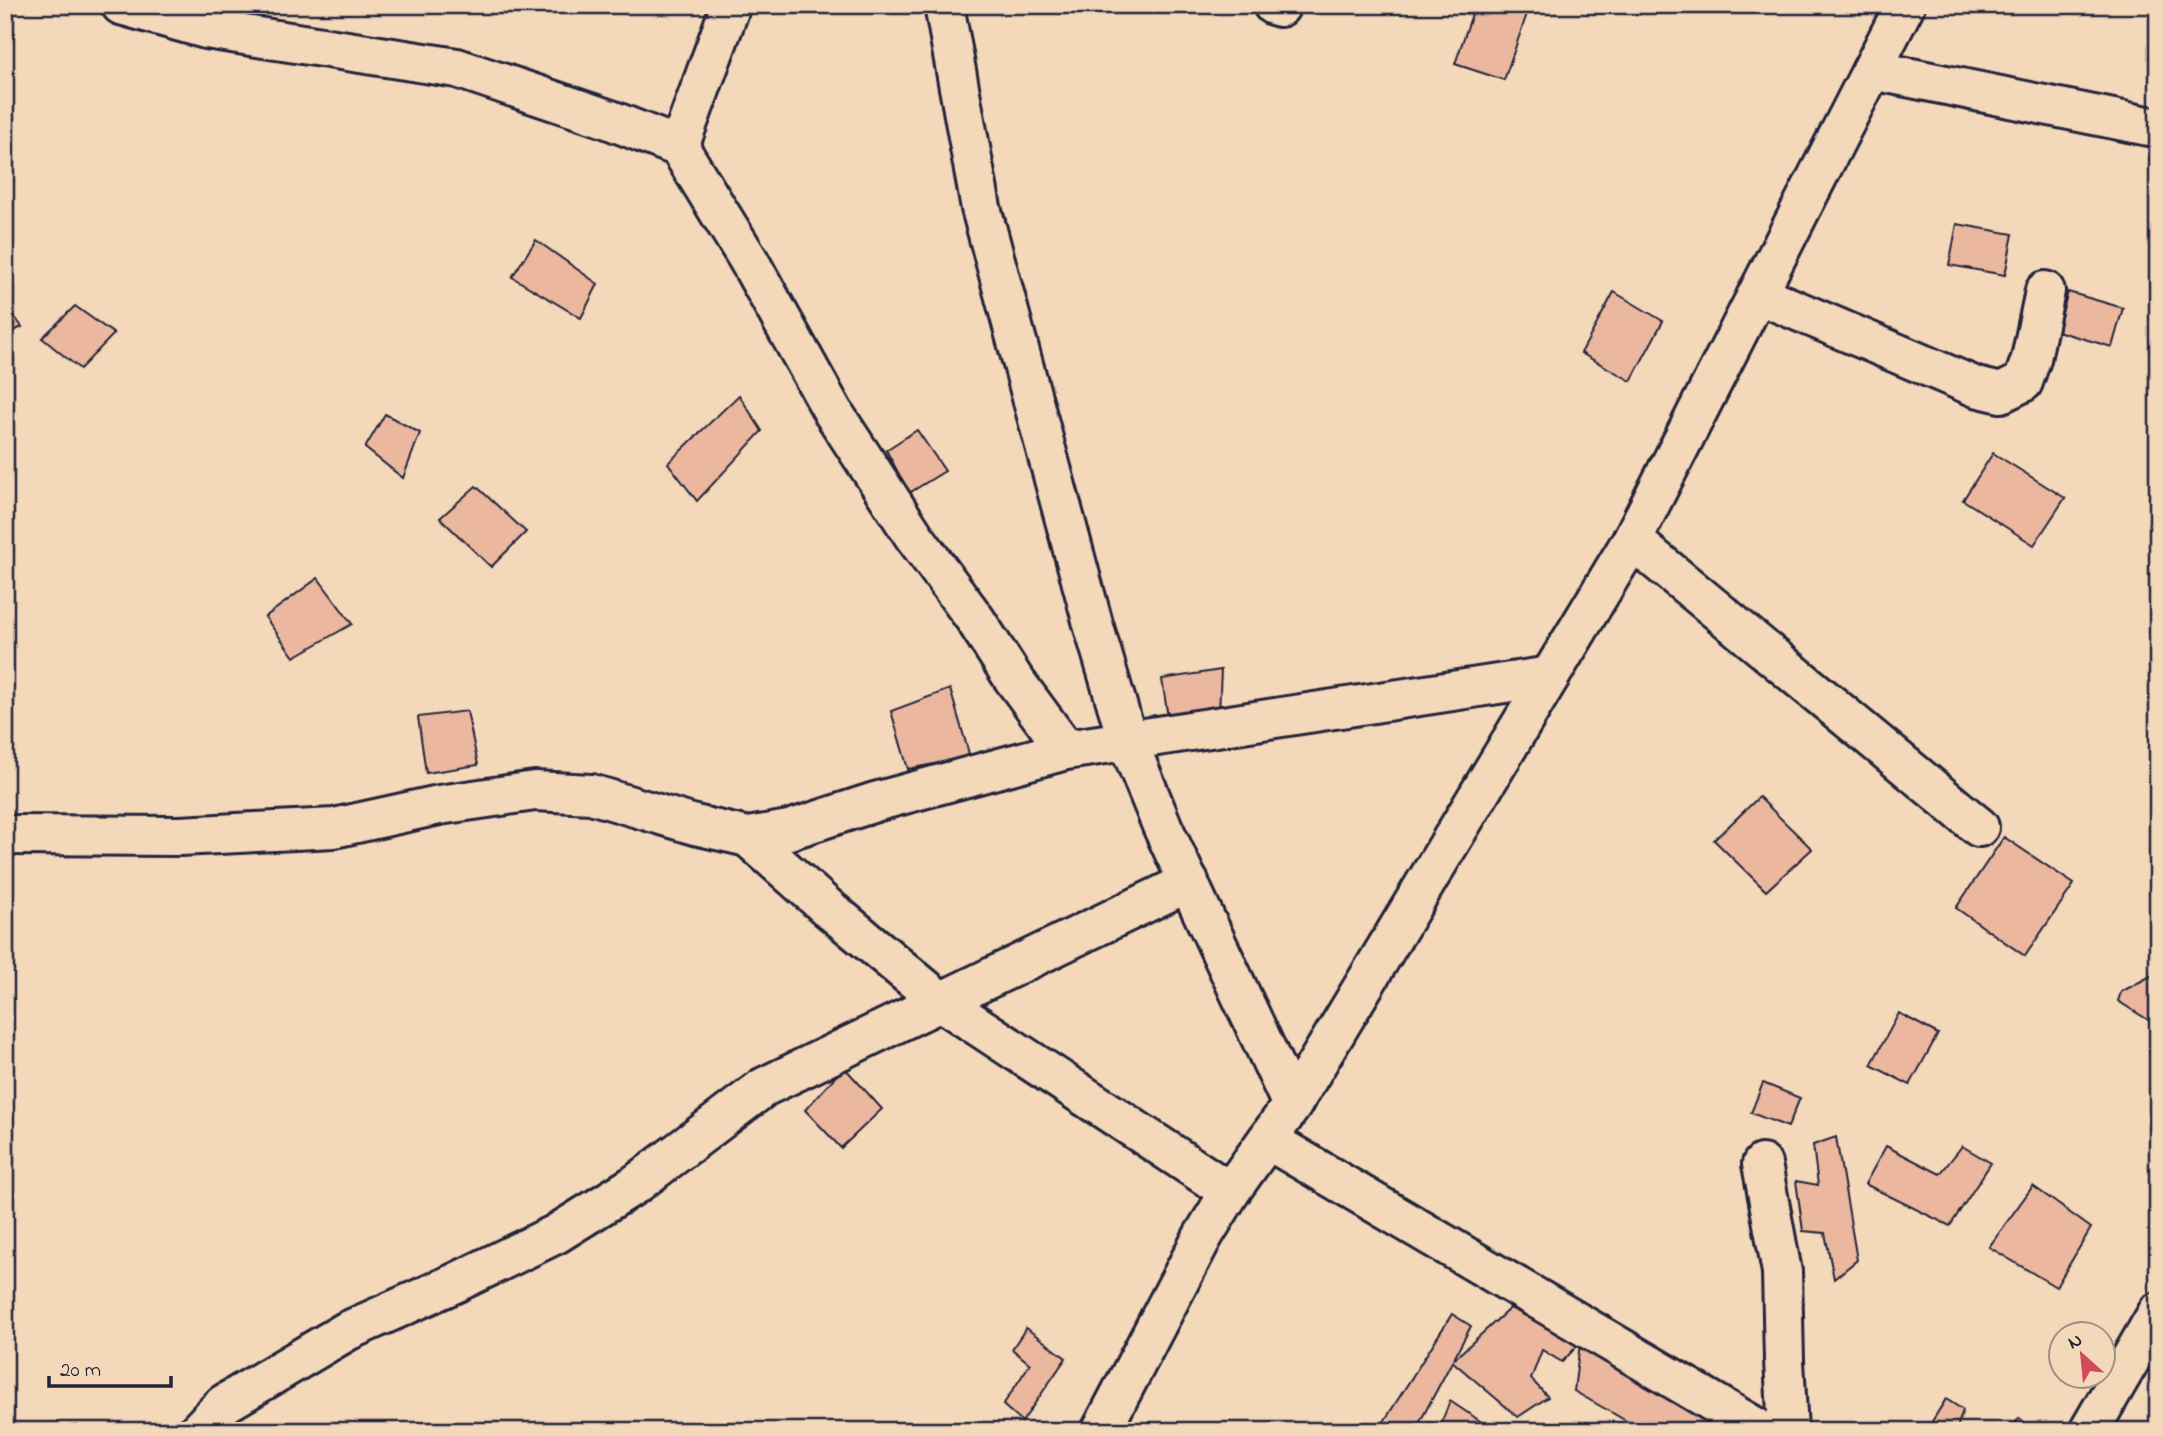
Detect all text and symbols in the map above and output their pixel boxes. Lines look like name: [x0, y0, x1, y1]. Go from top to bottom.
north arrow: [2048, 1320, 2118, 1390]
text: N: [2064, 1327, 2087, 1357]
scale bar: [49, 1345, 172, 1389]
text: 20 m: [60, 1356, 101, 1386]

